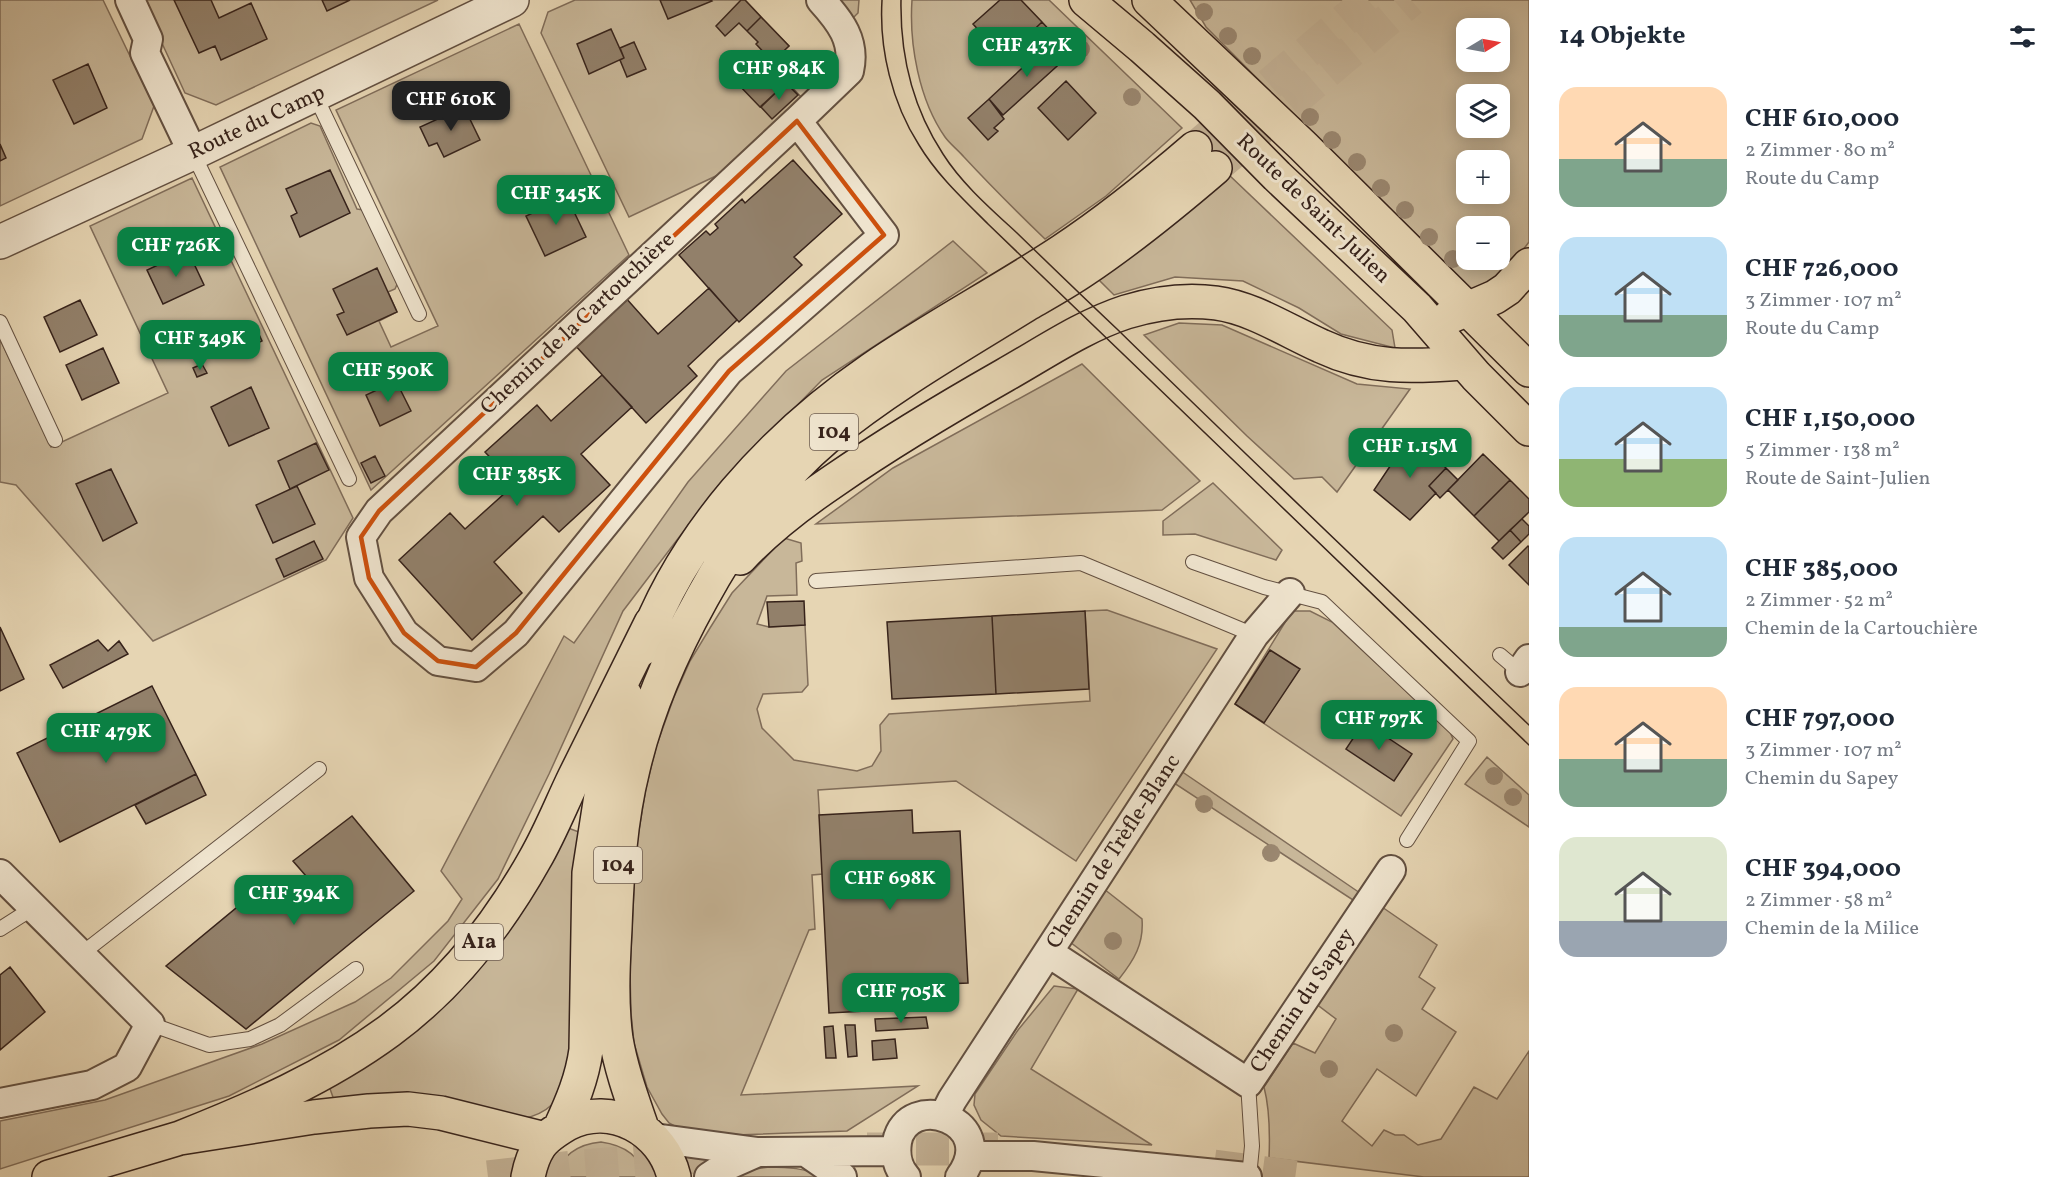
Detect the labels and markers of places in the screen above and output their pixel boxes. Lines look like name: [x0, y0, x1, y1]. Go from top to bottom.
pin: CHF 437K: [965, 27, 1089, 78]
pin: CHF 984K: [717, 50, 841, 101]
pin: CHF 610K: [389, 81, 513, 132]
pin: CHF 345K: [494, 175, 618, 226]
pin: CHF 726K: [114, 227, 238, 278]
pin: CHF 349K: [138, 320, 262, 371]
pin: CHF 590K: [326, 352, 450, 403]
pin: CHF 1.15M: [1341, 428, 1479, 479]
pin: CHF 385K: [455, 456, 579, 507]
pin: CHF 797K: [1317, 700, 1441, 751]
pin: CHF 479K: [44, 713, 168, 764]
pin: CHF 698K: [828, 860, 952, 911]
pin: CHF 394K: [232, 875, 356, 926]
pin: CHF 705K: [839, 973, 963, 1024]

